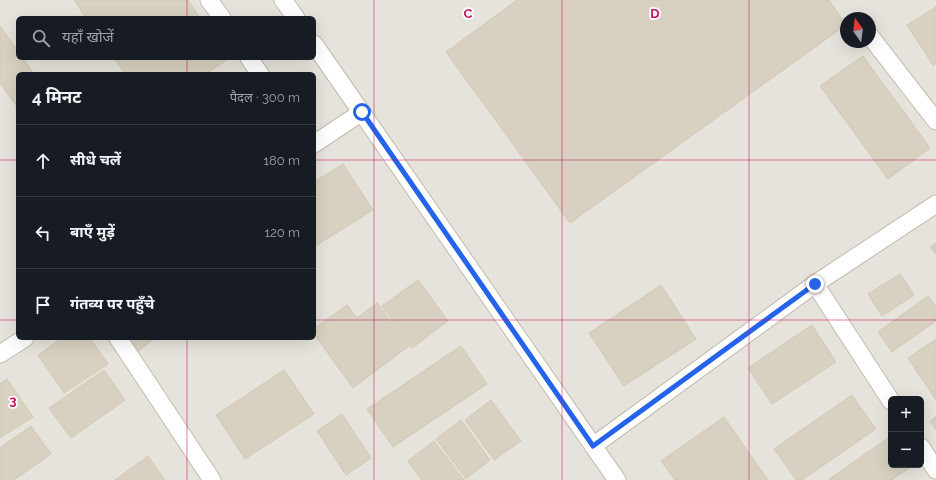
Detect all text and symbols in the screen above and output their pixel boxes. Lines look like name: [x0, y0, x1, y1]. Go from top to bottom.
text: C: [464, 6, 473, 21]
text: D: [650, 6, 660, 21]
north arrow: [840, 12, 876, 48]
search box: [16, 16, 316, 60]
icon: search: [30, 27, 52, 49]
text: यहाँ खोजें: [62, 28, 114, 46]
text: 4 मिनट: [32, 87, 81, 107]
text: पैदल · 300 m: [230, 90, 300, 105]
route start: [353, 103, 371, 121]
icon: ahead: [32, 150, 54, 172]
text: सीधे चलें: [70, 151, 121, 169]
text: 180 m: [264, 153, 300, 168]
icon: left: [32, 222, 54, 244]
text: बाएँ मुड़ें: [70, 223, 115, 241]
text: 120 m: [264, 225, 300, 240]
route end: [806, 275, 824, 293]
icon: arrive: [32, 294, 54, 316]
text: गंतव्य पर पहुँचे: [70, 295, 154, 313]
text: 3: [9, 393, 17, 408]
map controls: [888, 396, 924, 468]
button: +: [888, 396, 924, 432]
button: −: [888, 432, 924, 468]

